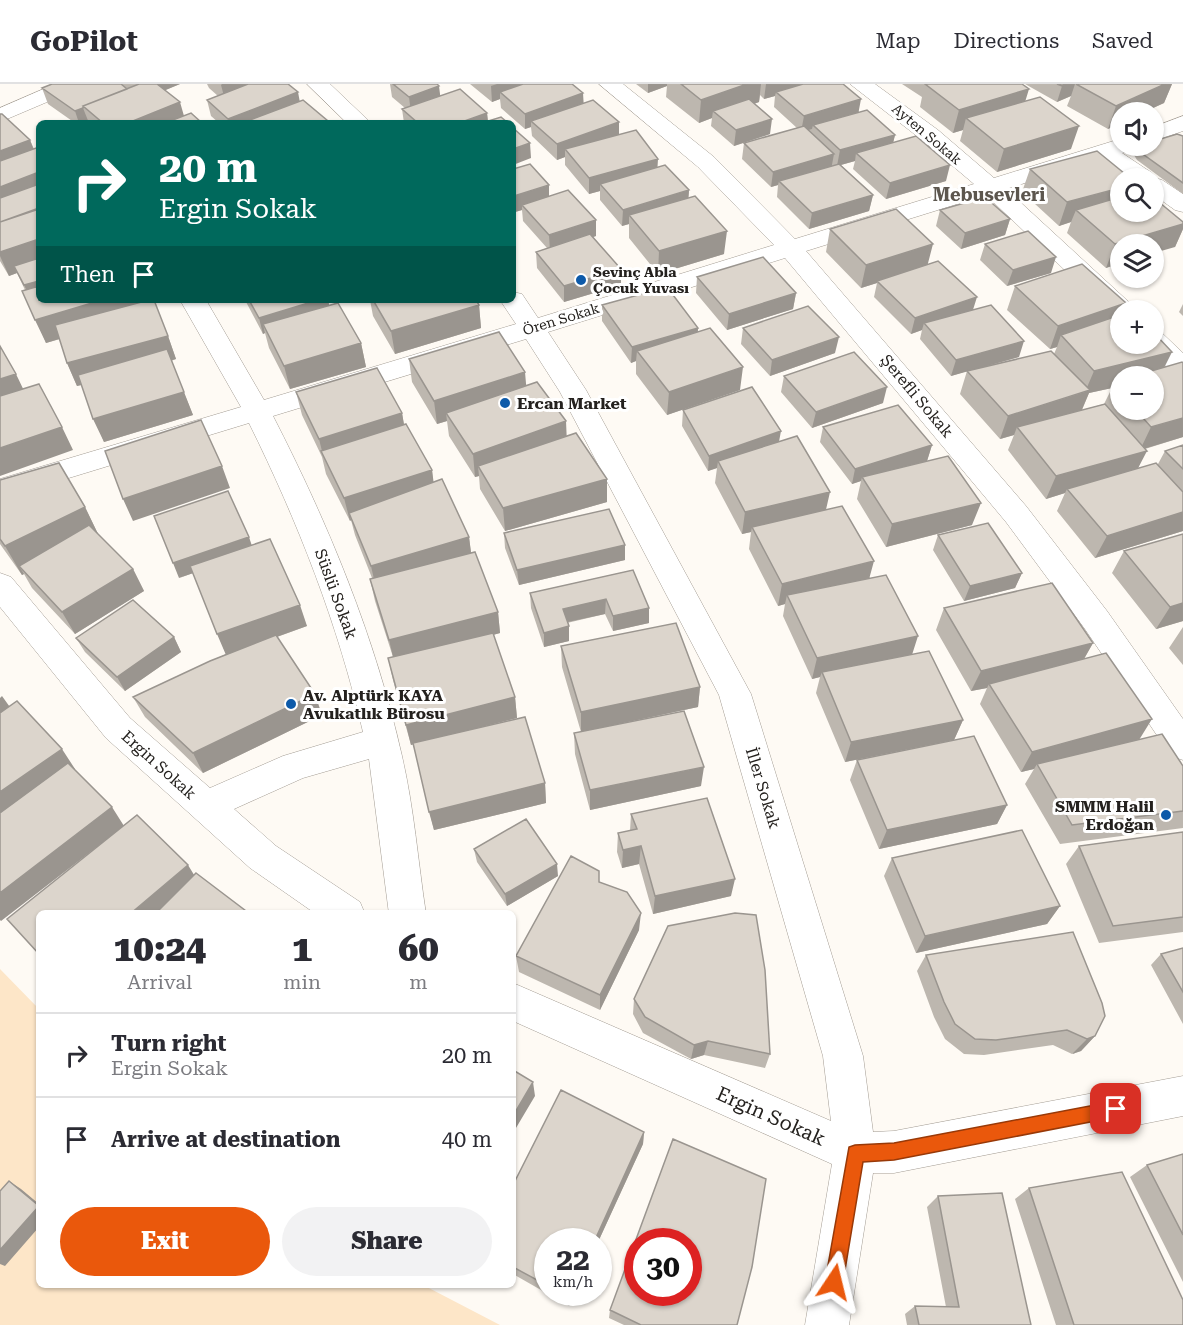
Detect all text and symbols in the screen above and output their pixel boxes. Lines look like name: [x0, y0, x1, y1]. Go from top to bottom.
text: GoPilot: [30, 25, 138, 58]
text: Map: [876, 29, 920, 53]
text: Directions: [953, 29, 1059, 53]
text: Saved: [1092, 29, 1153, 53]
street label: Ayten Sokak: [889, 100, 965, 168]
map controls: [1110, 102, 1164, 420]
button: sound: [1110, 102, 1164, 156]
text: 20 m: [159, 143, 257, 192]
icon: right: [60, 144, 138, 222]
button: search: [1110, 168, 1164, 222]
district label: Mebusevleri: [933, 184, 1045, 205]
text: Ergin Sokak: [159, 193, 317, 225]
button: layers: [1110, 234, 1164, 288]
icon: arrive: [127, 258, 160, 291]
text: Then: [60, 262, 115, 287]
place label: Sevinç Abla Çocuk Yuvası: [593, 264, 689, 296]
marker: Sevinç Abla Çocuk Yuvası: [574, 273, 588, 287]
street label: Ören Sokak: [521, 300, 601, 338]
button: +: [1110, 300, 1164, 354]
street label: Şerefli Sokak: [877, 351, 957, 441]
button: −: [1110, 366, 1164, 420]
place label: Ercan Market: [517, 394, 627, 413]
marker: Ercan Market: [498, 396, 512, 410]
street label: Süslü Sokak: [311, 546, 361, 642]
place label: Av. Alptürk KAYA Avukatlık Bürosu: [303, 686, 445, 723]
marker: Av. Alptürk KAYA Avukatlık Bürosu: [284, 697, 298, 711]
street label: Ergin Sokak: [118, 727, 200, 803]
street label: İller Sokak: [742, 745, 784, 831]
place label: SMMM Halil Erdoğan: [1055, 797, 1155, 834]
marker: SMMM Halil Erdoğan: [1159, 808, 1173, 822]
text: 10:24: [113, 928, 206, 970]
text: 1: [292, 928, 312, 970]
text: 60: [398, 928, 439, 970]
text: Arrival: [127, 970, 192, 994]
text: min: [283, 970, 321, 994]
text: m: [409, 970, 428, 994]
text: Turn right: [111, 1031, 226, 1056]
icon: right: [60, 1039, 93, 1072]
text: 20 m: [442, 1043, 492, 1068]
text: Ergin Sokak: [111, 1056, 228, 1080]
street label: Ergin Sokak: [713, 1081, 830, 1151]
pin: [1090, 1083, 1141, 1134]
icon: arrive: [1099, 1092, 1132, 1125]
icon: arrive: [60, 1123, 93, 1156]
text: Arrive at destination: [111, 1127, 340, 1152]
text: 40 m: [442, 1127, 492, 1152]
button: Exit: [60, 1207, 270, 1276]
button: Share: [282, 1207, 492, 1276]
speed limit sign: 30: [624, 1228, 702, 1306]
text: 22: [556, 1242, 590, 1277]
position arrow: [802, 1250, 866, 1314]
text: km/h: [553, 1273, 593, 1291]

